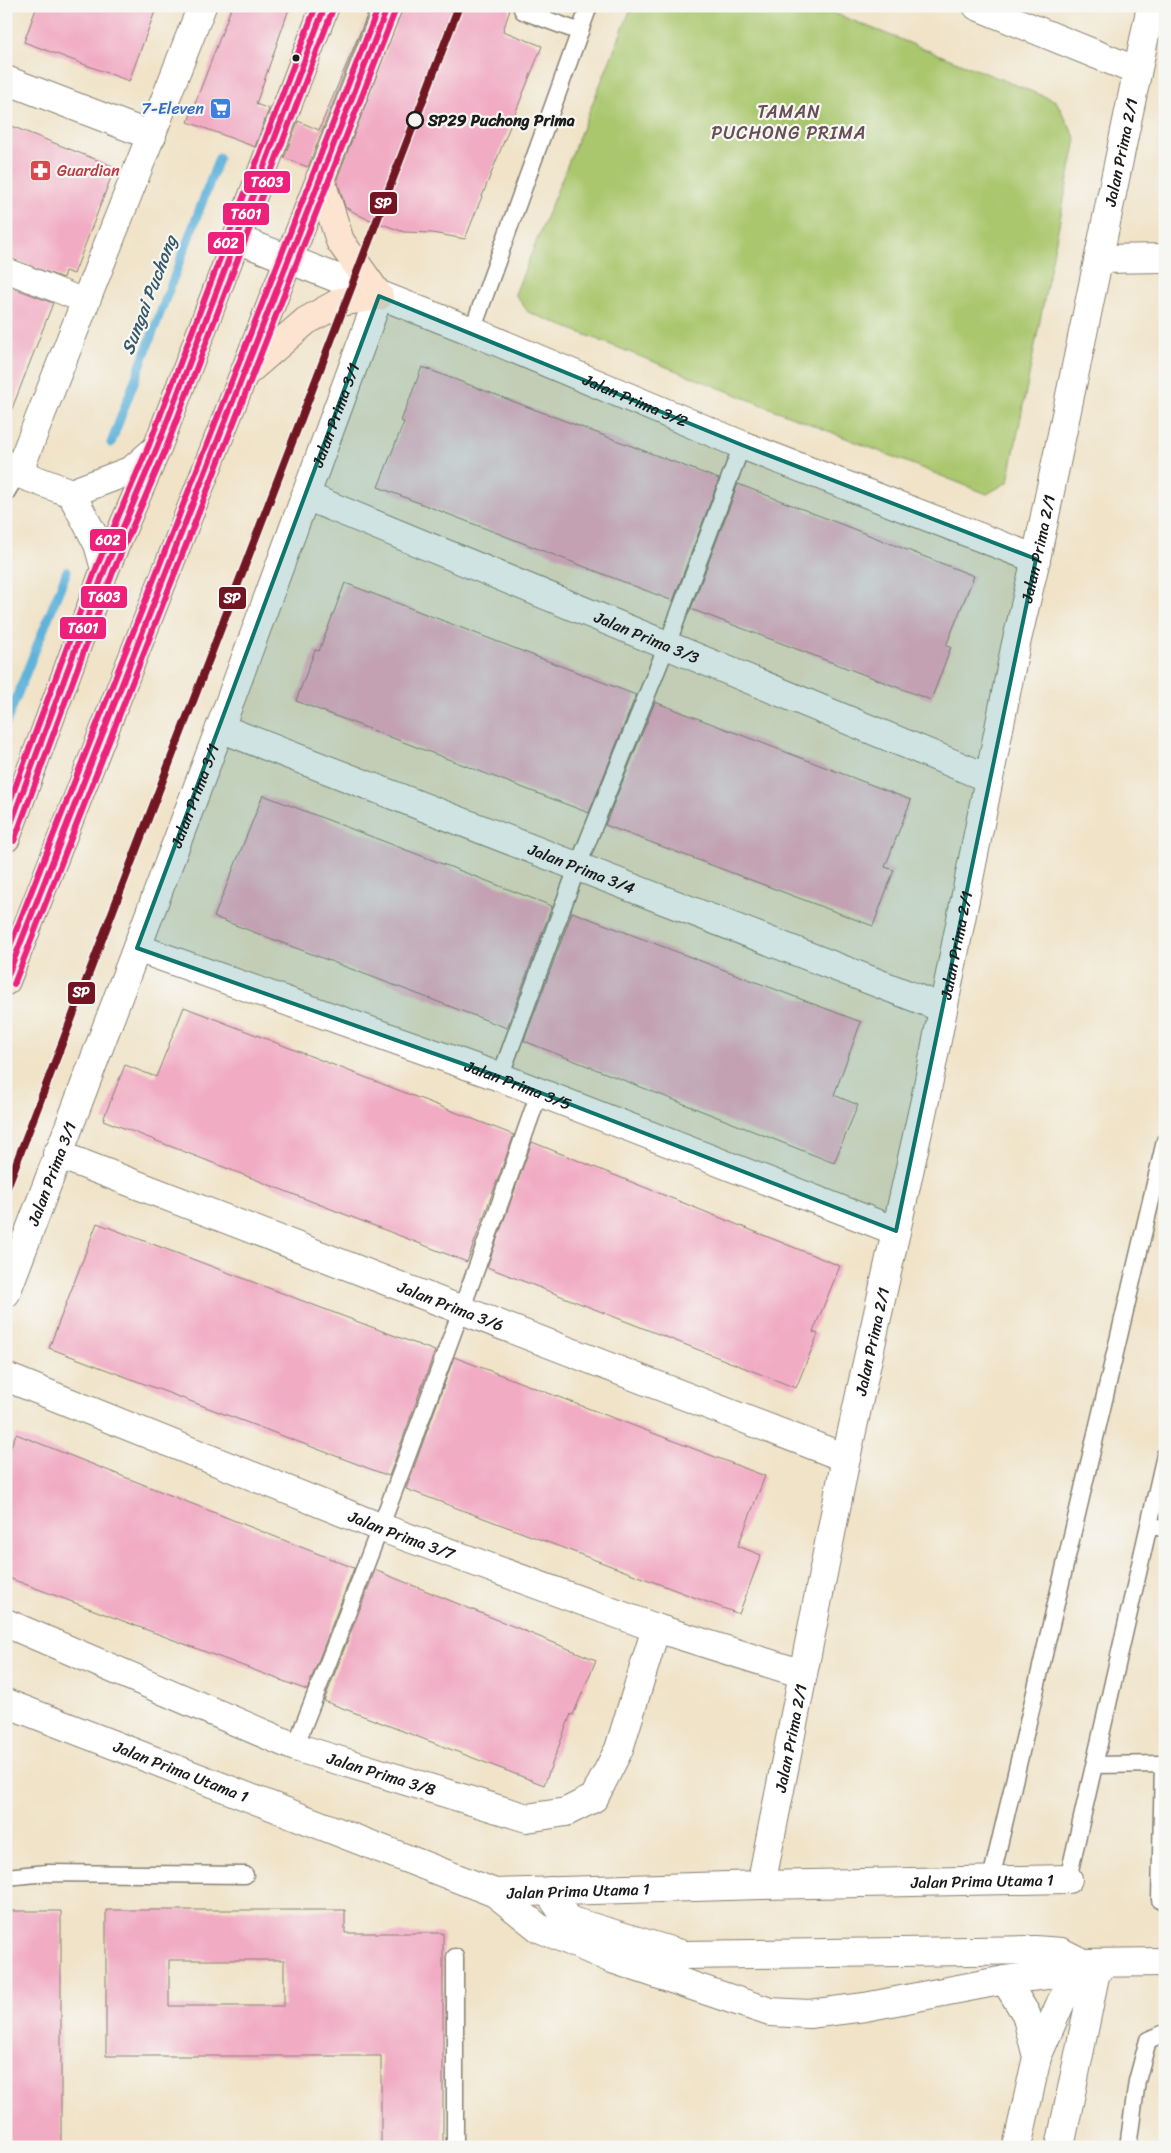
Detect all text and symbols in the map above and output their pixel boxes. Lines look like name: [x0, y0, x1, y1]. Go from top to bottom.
unlabelled marker: [291, 53, 301, 63]
place label: 7-Eleven: [141, 94, 204, 123]
street label: Jalan Prima 2/1: [1096, 95, 1147, 210]
supermarket icon: 7-Eleven: [208, 96, 232, 120]
district label: TAMAN PUCHONG PRIMA: [711, 96, 867, 149]
place label: SP29 Puchong Prima: [427, 106, 575, 135]
marker: SP29 Puchong Prima: [406, 111, 424, 129]
place label: Guardian: [57, 156, 120, 185]
pharmacy icon: Guardian: [29, 158, 53, 182]
line badge: T603: [243, 170, 291, 194]
text: T603: [251, 170, 283, 195]
line badge: SP: [369, 191, 398, 215]
text: SP: [373, 191, 392, 216]
line badge: T601: [222, 202, 270, 226]
text: T601: [231, 202, 261, 227]
water label: Sungai Puchong: [112, 229, 187, 359]
line badge: 602: [207, 231, 245, 255]
text: 602: [213, 231, 239, 256]
street label: Jalan Prima 3/1: [303, 358, 368, 472]
street label: Jalan Prima 3/2: [577, 365, 693, 436]
street label: Jalan Prima 2/1: [1012, 492, 1064, 607]
line badge: 602: [89, 528, 127, 552]
text: 602: [95, 528, 121, 553]
line badge: T603: [80, 585, 128, 609]
text: T603: [88, 585, 120, 610]
line badge: SP: [218, 586, 247, 610]
text: SP: [222, 586, 241, 611]
street label: Jalan Prima 3/3: [589, 602, 704, 672]
line badge: T601: [59, 616, 107, 640]
text: T601: [68, 616, 98, 641]
street label: Jalan Prima 3/1: [162, 739, 228, 853]
street label: Jalan Prima 3/4: [523, 835, 639, 903]
street label: Jalan Prima 2/1: [931, 888, 981, 1003]
text: SP: [71, 980, 90, 1005]
line badge: SP: [67, 981, 96, 1005]
street label: Jalan Prima 3/5: [460, 1051, 576, 1119]
street label: Jalan Prima 3/1: [19, 1117, 85, 1231]
street label: Jalan Prima 3/6: [392, 1272, 508, 1340]
street label: Jalan Prima 2/1: [846, 1284, 898, 1399]
street label: Jalan Prima 3/7: [343, 1502, 460, 1569]
street label: Jalan Prima 2/1: [766, 1681, 816, 1796]
street label: Jalan Prima Utama 1: [108, 1732, 253, 1811]
street label: Jalan Prima 3/8: [323, 1743, 440, 1804]
street label: Jalan Prima Utama 1: [910, 1865, 1054, 1897]
street label: Jalan Prima Utama 1: [506, 1874, 650, 1908]

